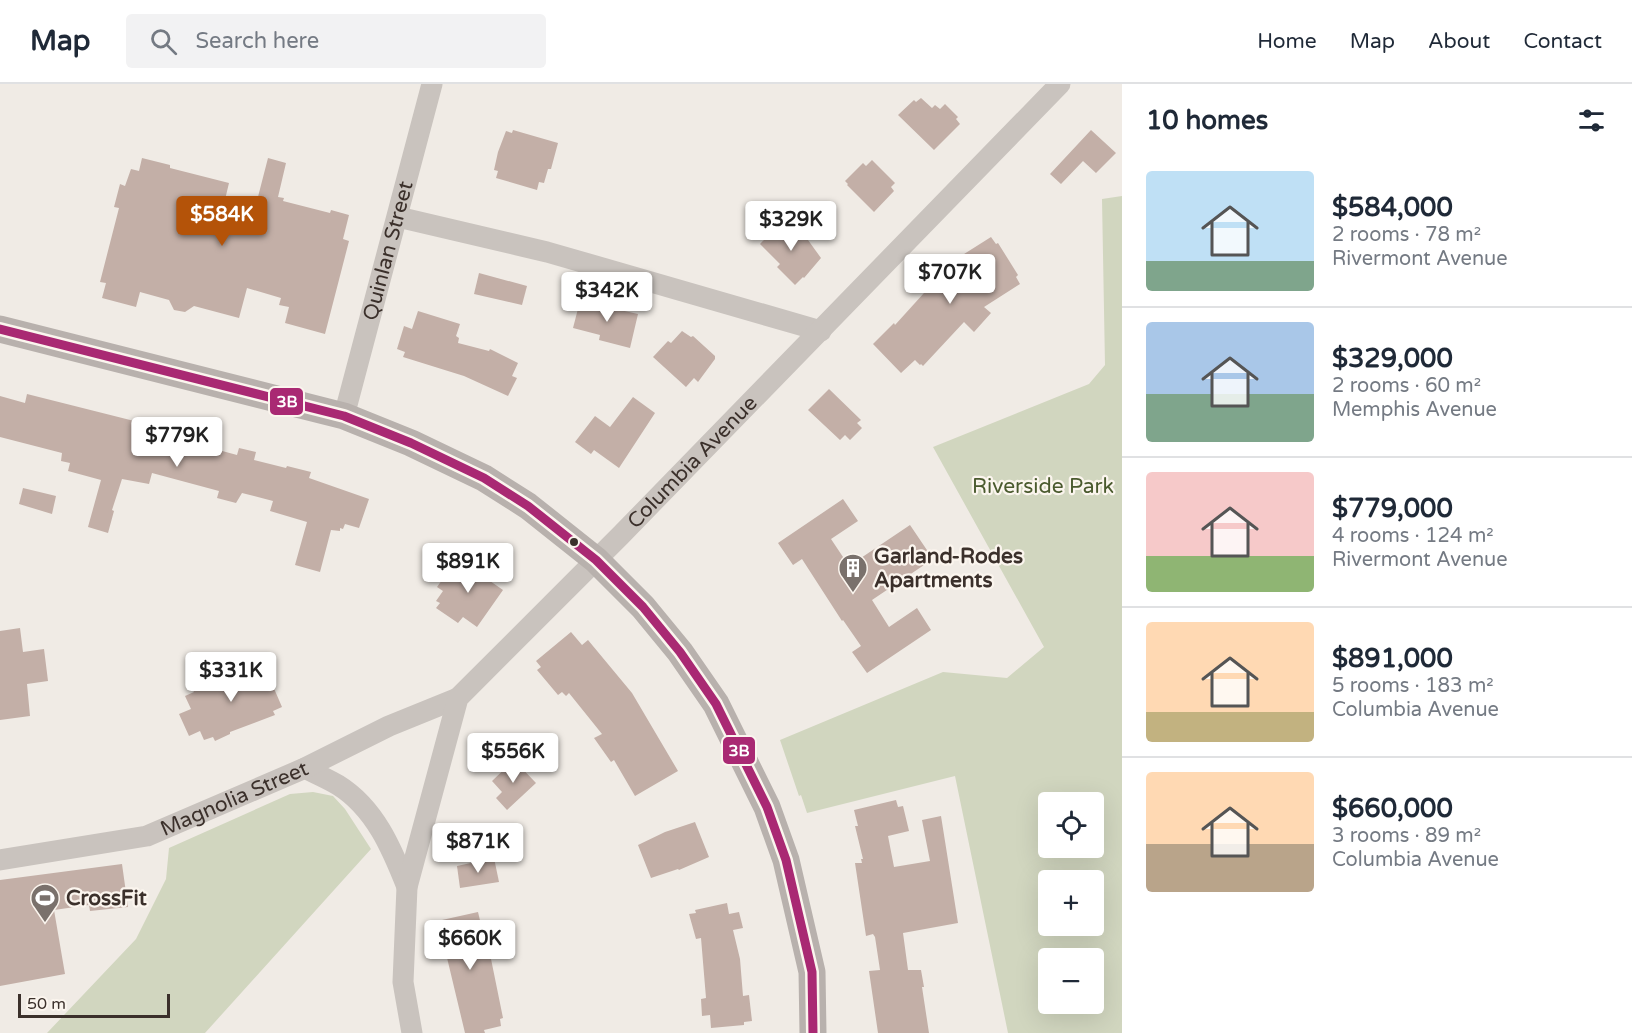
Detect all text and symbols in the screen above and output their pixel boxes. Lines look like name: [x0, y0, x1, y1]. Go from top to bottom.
search box: [126, 14, 546, 68]
text: Map: [30, 24, 90, 58]
icon: search: [147, 25, 180, 58]
text: Search here: [195, 28, 319, 54]
text: Home: [1257, 29, 1317, 54]
text: Map: [1350, 29, 1395, 54]
text: About: [1428, 29, 1490, 54]
text: Contact: [1523, 29, 1602, 54]
icon: filters: [1575, 104, 1608, 137]
text: 10 homes: [1146, 105, 1268, 136]
street label: Quinlan Street: [357, 178, 418, 323]
text: $584,000: [1332, 192, 1453, 223]
icon: home: [1194, 195, 1266, 267]
pin: $584K: [180, 196, 264, 247]
pin: $329K: [749, 201, 833, 252]
text: $584K: [190, 203, 254, 227]
text: $329K: [759, 208, 823, 232]
text: 2 rooms · 78 m²: [1332, 223, 1481, 247]
text: Rivermont Avenue: [1332, 247, 1508, 271]
pin: $707K: [908, 254, 992, 305]
text: $707K: [918, 261, 982, 285]
pin: $342K: [565, 272, 649, 323]
text: $342K: [575, 279, 639, 303]
text: $329,000: [1332, 343, 1453, 374]
icon: home: [1194, 346, 1266, 418]
text: 2 rooms · 60 m²: [1332, 374, 1481, 398]
line badge: 3B: [269, 387, 304, 416]
street label: Columbia Avenue: [622, 390, 762, 534]
text: 3B: [276, 392, 298, 412]
text: Memphis Avenue: [1332, 398, 1497, 422]
pin: $779K: [135, 417, 219, 468]
text: $779K: [145, 424, 209, 448]
park label: Riverside Park: [972, 474, 1114, 499]
text: $779,000: [1332, 493, 1453, 524]
icon: home: [1194, 496, 1266, 568]
text: 4 rooms · 124 m²: [1332, 524, 1494, 548]
unlabelled marker: [568, 536, 580, 548]
pin: $891K: [426, 543, 510, 594]
place label: Garland-Rodes Apartments: [874, 544, 1023, 593]
text: Rivermont Avenue: [1332, 548, 1508, 572]
text: $891K: [436, 550, 500, 574]
building icon: Garland-Rodes Apartments: [837, 552, 869, 594]
text: $891,000: [1332, 643, 1453, 674]
icon: home: [1194, 646, 1266, 718]
pin: $331K: [189, 652, 273, 703]
text: $331K: [199, 659, 263, 683]
text: 5 rooms · 183 m²: [1332, 674, 1494, 698]
text: Columbia Avenue: [1332, 698, 1499, 722]
pin: $556K: [471, 733, 555, 784]
line badge: 3B: [722, 736, 756, 765]
text: $556K: [481, 740, 545, 764]
text: 3B: [728, 741, 750, 761]
street label: Magnolia Street: [156, 756, 312, 841]
map controls: [1038, 792, 1104, 1014]
button: locate: [1038, 792, 1104, 858]
text: $660,000: [1332, 793, 1453, 824]
icon: home: [1194, 796, 1266, 868]
pin: $871K: [436, 823, 520, 874]
text: 3 rooms · 89 m²: [1332, 824, 1481, 848]
text: $871K: [446, 830, 510, 854]
text: Columbia Avenue: [1332, 848, 1499, 872]
button: +: [1038, 870, 1104, 936]
sports icon: CrossFit: [29, 882, 61, 924]
place label: CrossFit: [66, 886, 147, 911]
pin: $660K: [428, 920, 512, 971]
text: $660K: [438, 927, 502, 951]
button: −: [1038, 948, 1104, 1014]
scale bar: [18, 991, 170, 1018]
text: 50 m: [27, 994, 66, 1014]

